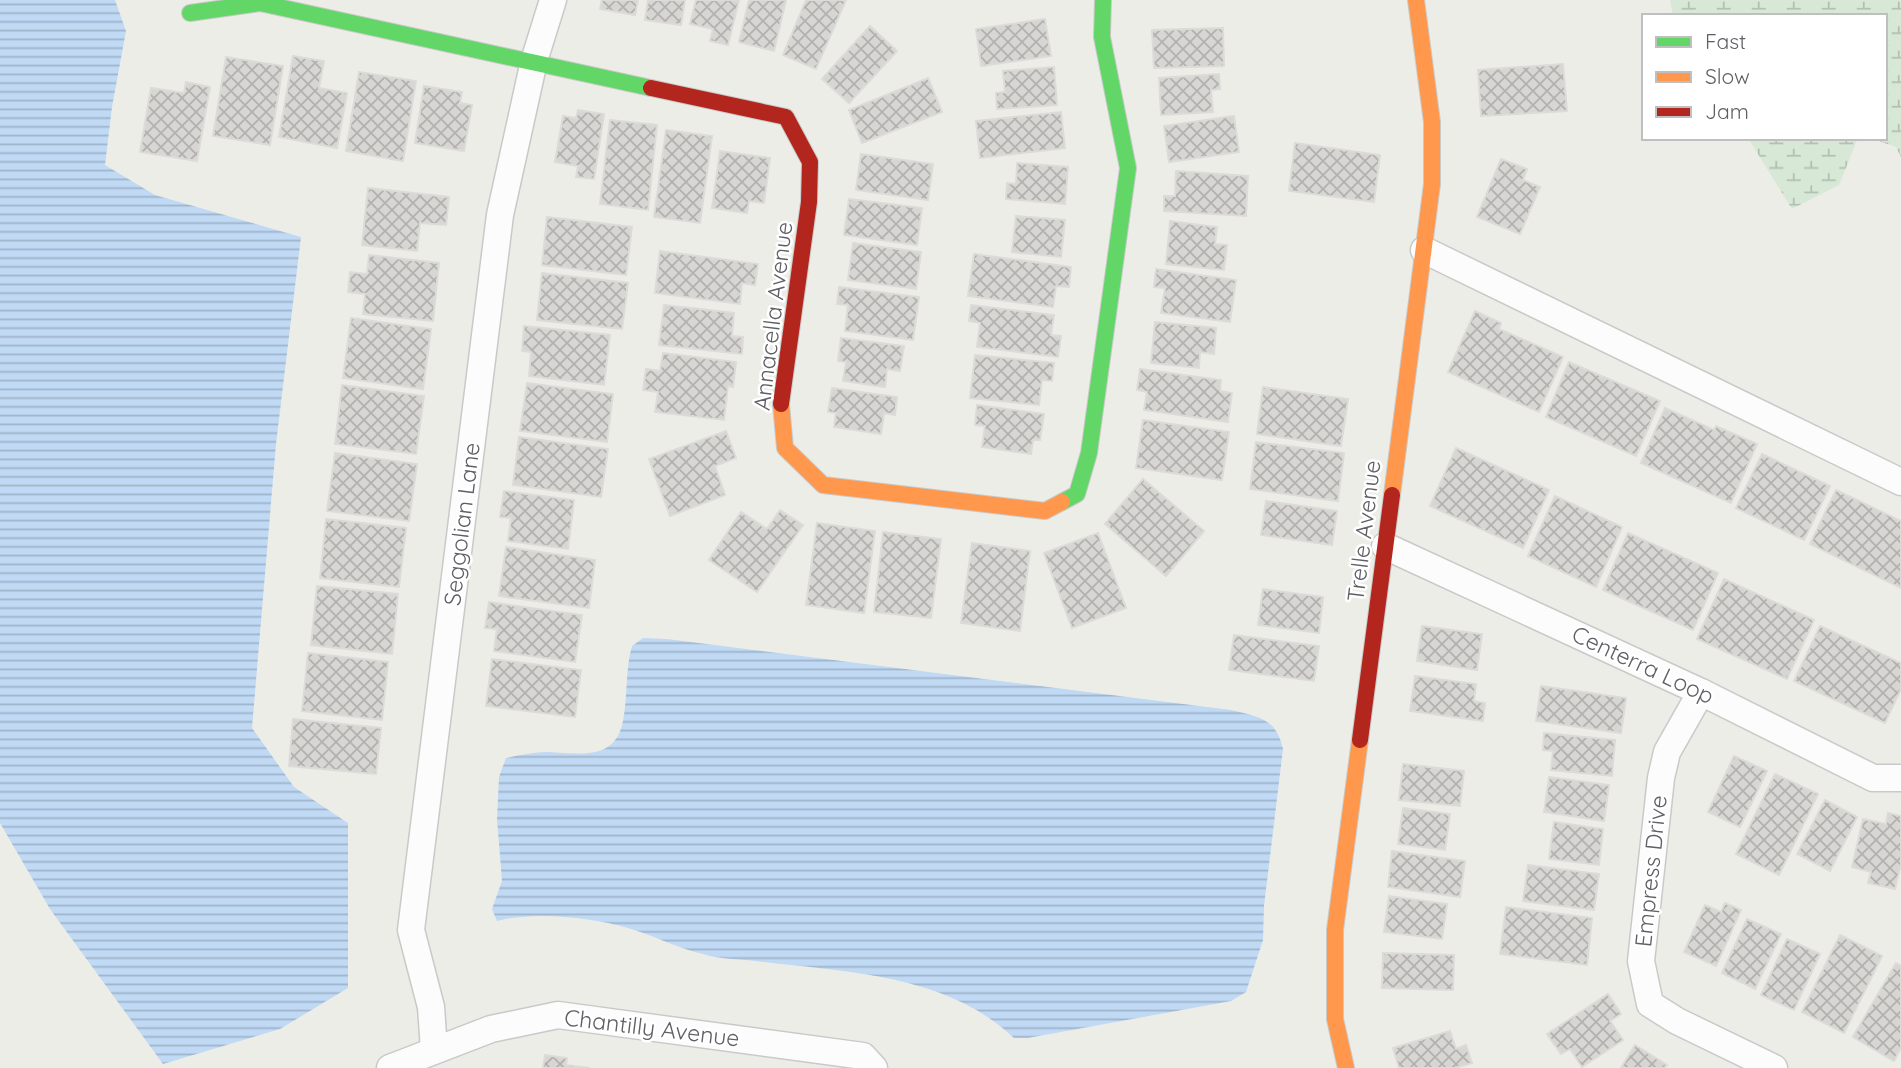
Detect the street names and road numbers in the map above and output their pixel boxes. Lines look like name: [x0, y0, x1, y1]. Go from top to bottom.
street label: Annacella Avenue: [747, 220, 798, 412]
street label: Seggolian Lane: [437, 441, 486, 607]
street label: Trelle Avenue: [1340, 459, 1387, 603]
street label: Centerra Loop: [1567, 619, 1719, 710]
street label: Empress Drive: [1628, 794, 1673, 948]
street label: Chantilly Avenue: [563, 1002, 741, 1053]

